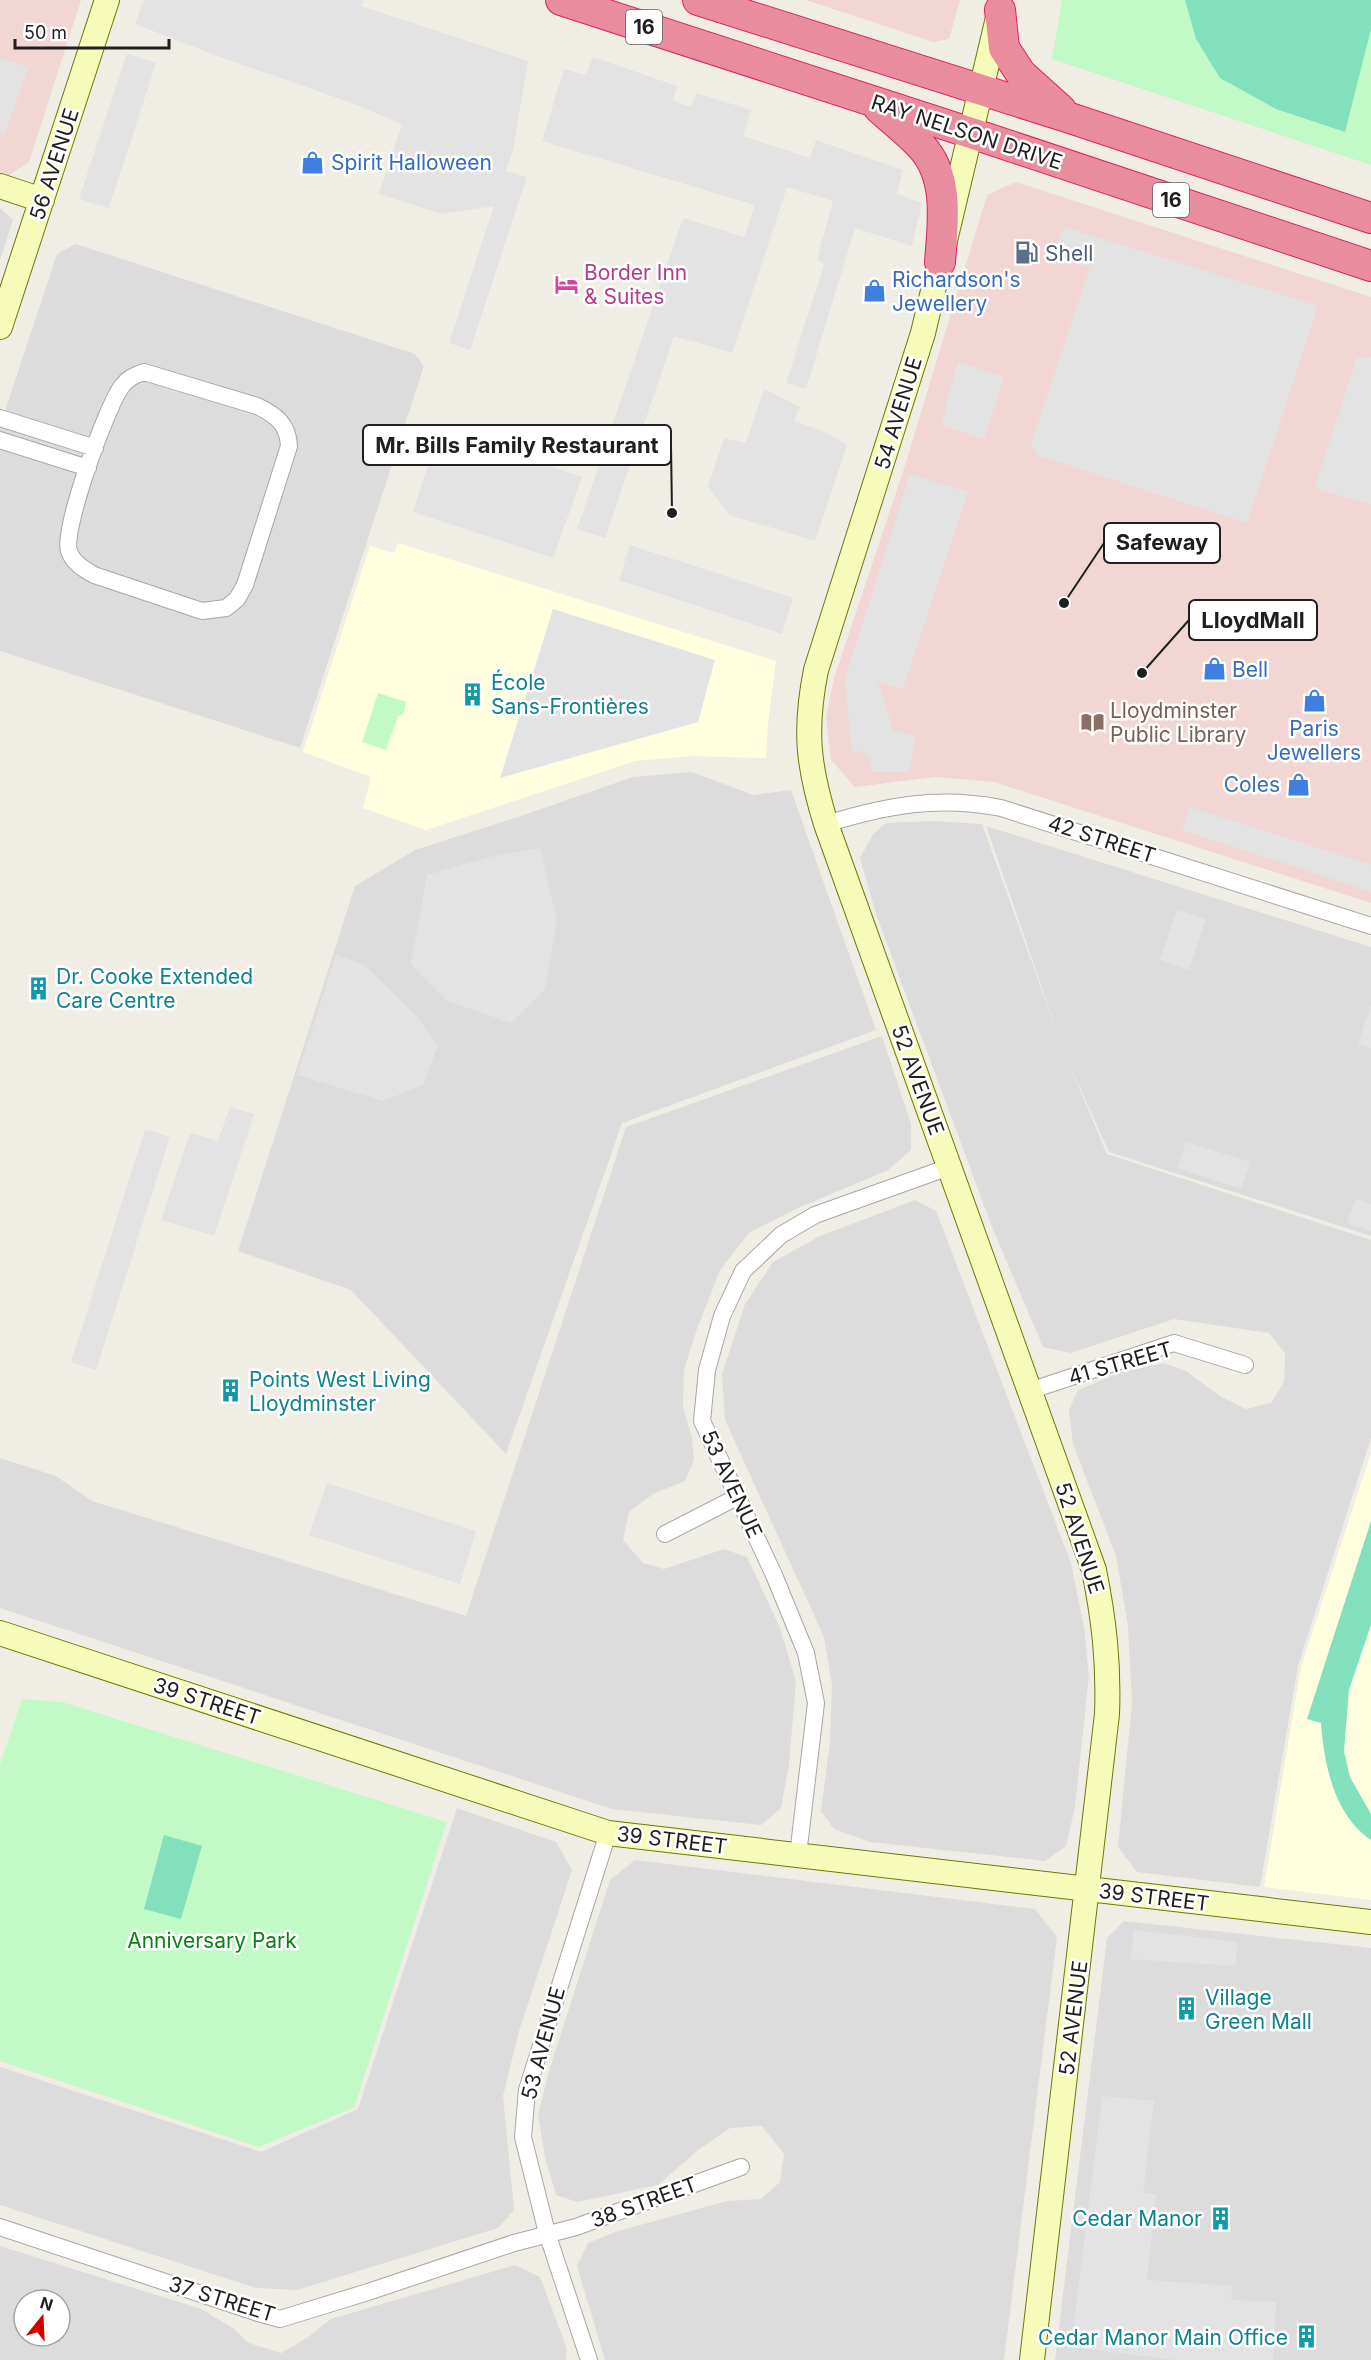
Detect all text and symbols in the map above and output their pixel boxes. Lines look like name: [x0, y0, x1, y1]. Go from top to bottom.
road number: 16: [626, 10, 662, 44]
scale bar: [15, 12, 170, 50]
text: 50 m: [24, 22, 67, 43]
street label: RAY NELSON DRIVE: [868, 89, 1066, 175]
street label: 56 AVENUE: [24, 105, 84, 223]
shop icon: Spirit Halloween: [300, 149, 326, 175]
place label: Spirit Halloween: [331, 150, 492, 175]
road number: 16: [1153, 183, 1189, 217]
fuel station icon: Shell: [1014, 240, 1040, 266]
place label: Shell: [1045, 241, 1093, 266]
place label: Border Inn & Suites: [584, 260, 687, 309]
place label: Richardson's Jewellery: [892, 267, 1021, 316]
hotel icon: Border Inn & Suites: [553, 271, 579, 297]
shop icon: Richardson's Jewellery: [861, 278, 887, 304]
street label: 54 AVENUE: [869, 354, 927, 472]
callout: Mr. Bills Family Restaurant: [363, 425, 671, 465]
text: Mr. Bills Family Restaurant: [375, 432, 659, 458]
callout: Safeway: [1104, 523, 1220, 563]
text: Safeway: [1116, 529, 1208, 555]
callout: LloydMall: [1189, 600, 1317, 640]
text: LloydMall: [1201, 607, 1305, 633]
shop icon: Bell: [1201, 656, 1227, 682]
place label: Bell: [1232, 657, 1268, 682]
place label: École Sans-Frontières: [491, 669, 649, 719]
building icon: École Sans-Frontières: [460, 681, 486, 707]
shop icon: Paris Jewellers: [1301, 687, 1327, 713]
place label: Lloydminster Public Library: [1110, 698, 1247, 747]
library icon: Lloydminster Public Library: [1079, 709, 1105, 735]
place label: Paris Jewellers: [1267, 716, 1361, 765]
shop icon: Coles: [1285, 771, 1311, 797]
place label: Coles: [1224, 772, 1280, 797]
street label: 42 STREET: [1045, 810, 1159, 868]
place label: Dr. Cooke Extended Care Centre: [56, 964, 253, 1013]
building icon: Dr. Cooke Extended Care Centre: [25, 975, 51, 1001]
street label: 52 AVENUE: [886, 1021, 950, 1139]
street label: 41 STREET: [1065, 1336, 1175, 1390]
place label: Points West Living Lloydminster: [249, 1367, 431, 1416]
building icon: Points West Living Lloydminster: [218, 1378, 244, 1404]
street label: 53 AVENUE: [696, 1426, 768, 1542]
street label: 52 AVENUE: [1050, 1479, 1110, 1597]
street label: 39 STREET: [150, 1672, 264, 1730]
street label: 39 STREET: [615, 1821, 729, 1859]
street label: 39 STREET: [1097, 1878, 1211, 1916]
park label: Anniversary Park: [127, 1928, 297, 1953]
street label: 52 AVENUE: [1054, 1959, 1092, 2077]
street label: 53 AVENUE: [516, 1984, 570, 2102]
place label: Village Green Mall: [1205, 1985, 1312, 2034]
building icon: Village Green Mall: [1174, 1996, 1200, 2022]
street label: 38 STREET: [587, 2171, 701, 2233]
building icon: Cedar Manor: [1207, 2205, 1233, 2231]
place label: Cedar Manor: [1072, 2206, 1202, 2231]
street label: 37 STREET: [166, 2271, 278, 2327]
north arrow: [12, 2288, 72, 2348]
text: N: [38, 2292, 56, 2315]
building icon: Cedar Manor Main Office: [1293, 2324, 1319, 2350]
place label: Cedar Manor Main Office: [1038, 2325, 1288, 2350]

